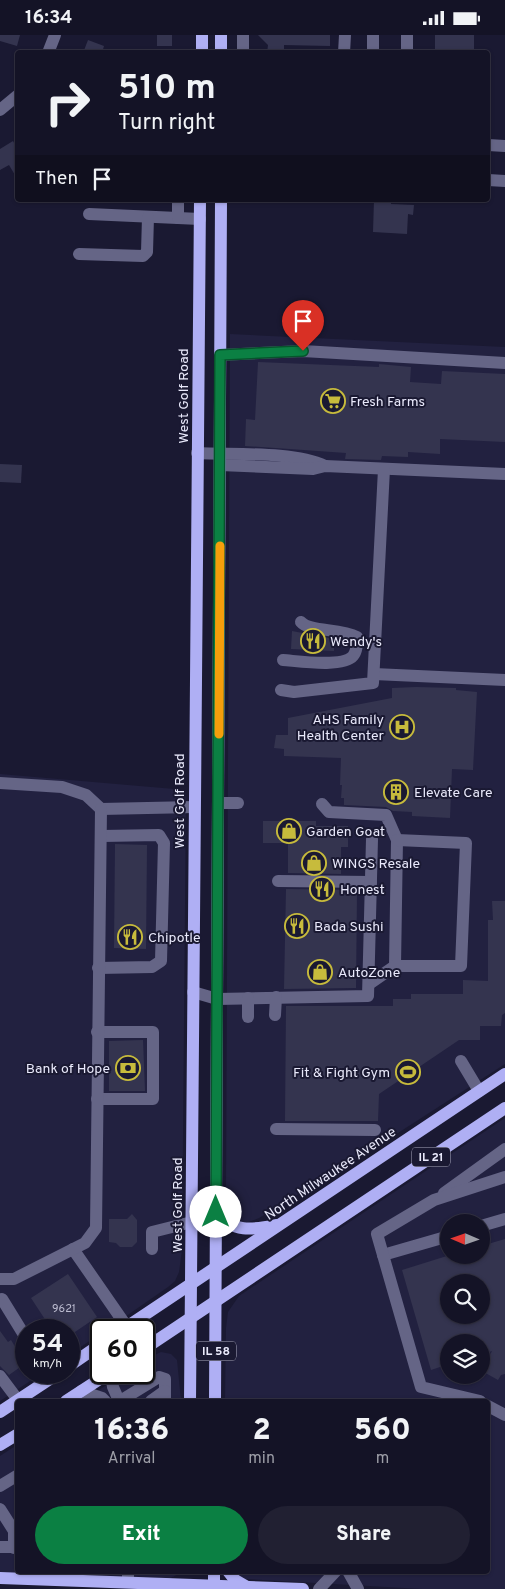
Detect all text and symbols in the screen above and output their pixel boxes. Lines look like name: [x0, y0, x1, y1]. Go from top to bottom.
text: 16:34: [25, 6, 73, 30]
text: 510 m: [118, 67, 216, 111]
icon: right: [35, 70, 100, 135]
text: Turn right: [118, 110, 215, 137]
icon: arrive: [88, 165, 116, 193]
text: Then: [35, 167, 78, 191]
pin: [282, 300, 324, 351]
icon: arrive: [289, 307, 317, 335]
street label: West Golf Road: [176, 348, 193, 444]
supermarket icon: Fresh Farms: [320, 388, 346, 414]
place label: Fresh Farms: [350, 394, 425, 411]
restaurant icon: Wendy's: [300, 628, 326, 654]
place label: Wendy's: [330, 634, 382, 651]
place label: AHS Family Health Center: [297, 712, 385, 745]
hospital icon: AHS Family Health Center: [389, 714, 415, 740]
street label: West Golf Road: [172, 753, 189, 849]
building icon: Elevate Care: [383, 779, 409, 805]
place label: Elevate Care: [414, 785, 493, 802]
shop icon: Garden Goat: [276, 818, 302, 844]
place label: Garden Goat: [306, 824, 385, 841]
shop icon: WINGS Resale: [301, 850, 327, 876]
place label: WINGS Resale: [332, 856, 420, 873]
restaurant icon: Honest: [309, 876, 335, 902]
place label: Honest: [340, 882, 385, 899]
restaurant icon: Bada Sushi: [284, 913, 310, 939]
place label: Bada Sushi: [314, 919, 384, 936]
restaurant icon: Chipotle: [117, 924, 143, 950]
place label: Chipotle: [148, 930, 201, 947]
shop icon: AutoZone: [307, 959, 333, 985]
place label: AutoZone: [338, 965, 400, 982]
bank icon: Bank of Hope: [115, 1055, 141, 1081]
sports icon: Fit & Fight Gym: [395, 1059, 421, 1085]
place label: Bank of Hope: [26, 1061, 110, 1078]
place label: Fit & Fight Gym: [293, 1065, 390, 1082]
street label: North Milwaukee Avenue: [262, 1124, 400, 1225]
road number: IL 21: [412, 1147, 450, 1167]
street label: West Golf Road: [170, 1157, 187, 1253]
position arrow: [189, 1185, 241, 1237]
north arrow: [440, 1214, 490, 1264]
map controls: [440, 1214, 490, 1384]
button: search: [440, 1274, 490, 1324]
house number: 9621: [52, 1302, 76, 1316]
speed limit sign: 60: [90, 1319, 155, 1384]
text: 54: [32, 1329, 63, 1361]
button: layers: [440, 1334, 490, 1384]
road number: IL 58: [196, 1341, 236, 1360]
text: km/h: [33, 1356, 62, 1372]
text: 16:36: [94, 1413, 169, 1450]
text: 2: [252, 1413, 271, 1450]
text: 560: [354, 1413, 411, 1450]
text: Arrival: [108, 1449, 155, 1469]
text: min: [248, 1449, 275, 1469]
text: m: [376, 1449, 389, 1469]
button: Exit: [35, 1506, 248, 1564]
button: Share: [258, 1506, 470, 1564]

